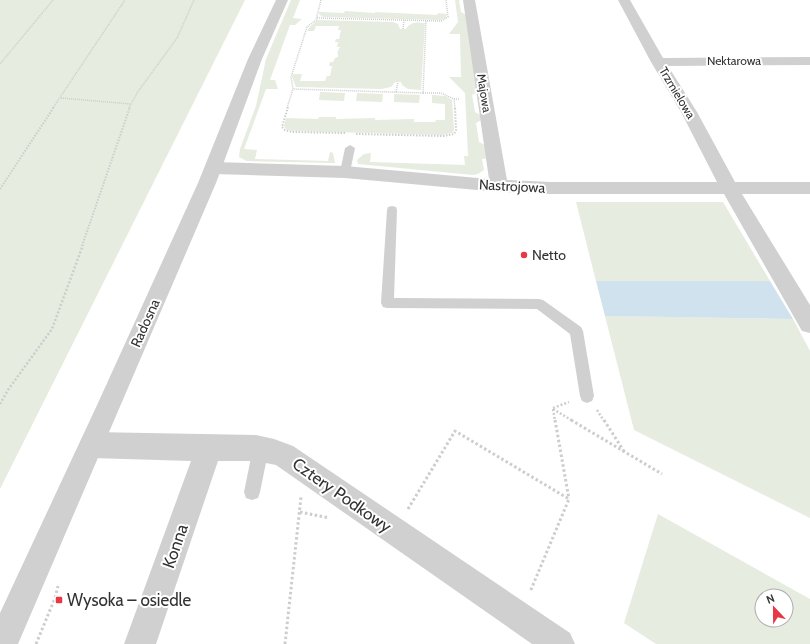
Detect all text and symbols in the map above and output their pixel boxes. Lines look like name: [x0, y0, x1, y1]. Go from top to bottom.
street label: Nektarowa: [707, 53, 761, 68]
street label: Trzmielowa: [656, 64, 699, 122]
street label: Majowa: [474, 73, 495, 114]
street label: Nastrojowa: [478, 175, 546, 197]
place label: Netto: [532, 246, 566, 264]
marker: Netto: [519, 250, 529, 260]
street label: Radosna: [126, 296, 164, 350]
street label: Cztery Podkowy: [289, 453, 396, 537]
street label: Konna: [158, 520, 192, 571]
north arrow: [754, 588, 794, 628]
place label: Wysoka – osiedle: [67, 590, 191, 610]
text: N: [764, 591, 776, 607]
marker: Wysoka – osiedle: [54, 595, 64, 605]

